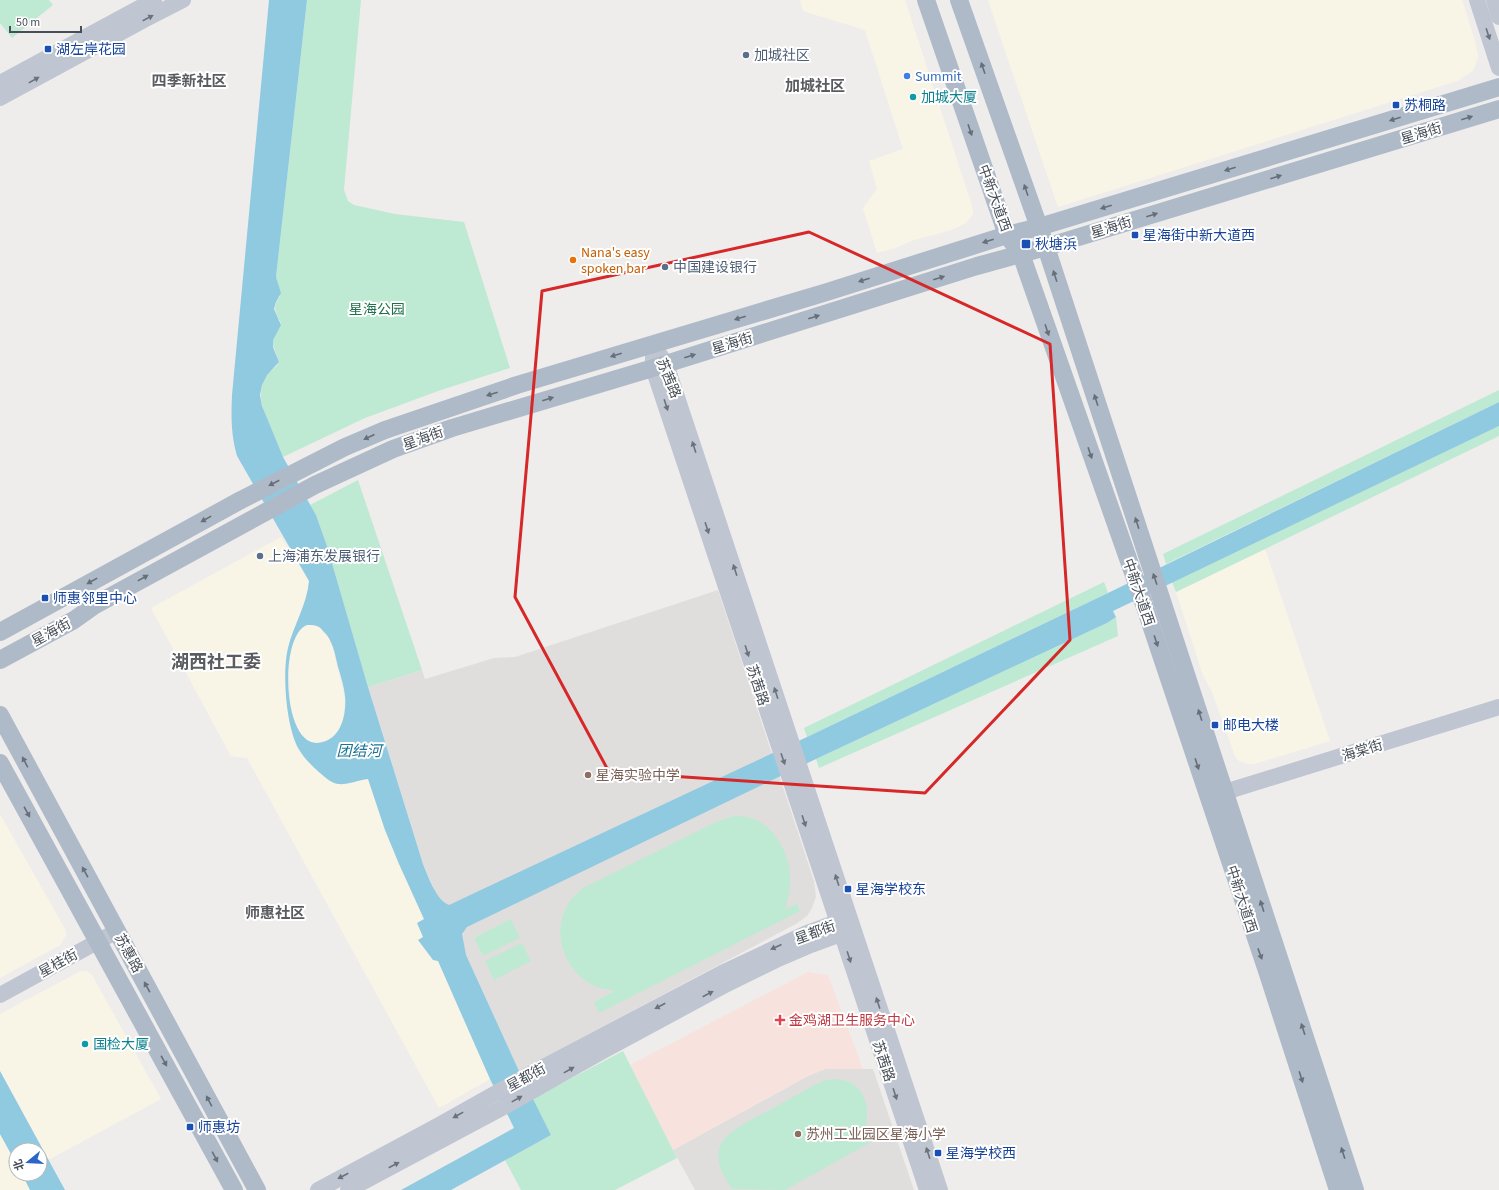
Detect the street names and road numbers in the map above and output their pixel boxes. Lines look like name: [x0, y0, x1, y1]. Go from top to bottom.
street label: 星海街: [1398, 118, 1444, 150]
street label: 中新大道西: [973, 162, 1015, 235]
street label: 星海街: [1088, 212, 1134, 244]
street label: 星海街: [709, 328, 755, 360]
street label: 苏茜路: [651, 355, 685, 402]
street label: 星海街: [400, 422, 446, 456]
street label: 中新大道西: [1117, 556, 1159, 629]
street label: 星海街: [28, 614, 75, 652]
street label: 苏茜路: [741, 662, 773, 708]
street label: 海棠街: [1339, 735, 1385, 767]
street label: 中新大道西: [1221, 863, 1261, 936]
street label: 星都街: [792, 916, 838, 950]
street label: 苏惠路: [109, 930, 147, 977]
street label: 星桂街: [35, 945, 82, 983]
street label: 苏茜路: [867, 1038, 899, 1084]
street label: 星都街: [503, 1059, 550, 1097]

